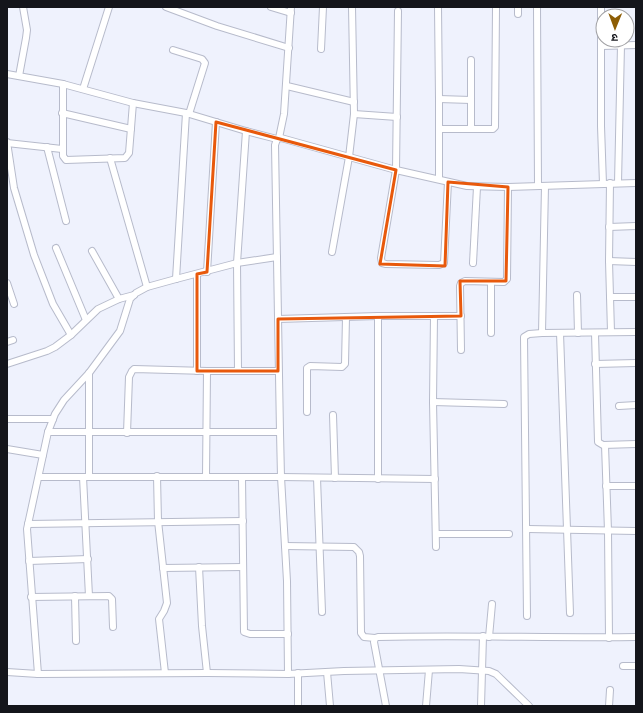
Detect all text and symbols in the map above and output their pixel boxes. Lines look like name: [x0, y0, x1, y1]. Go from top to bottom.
north arrow: [595, 8, 635, 48]
text: उ: [611, 31, 618, 44]

